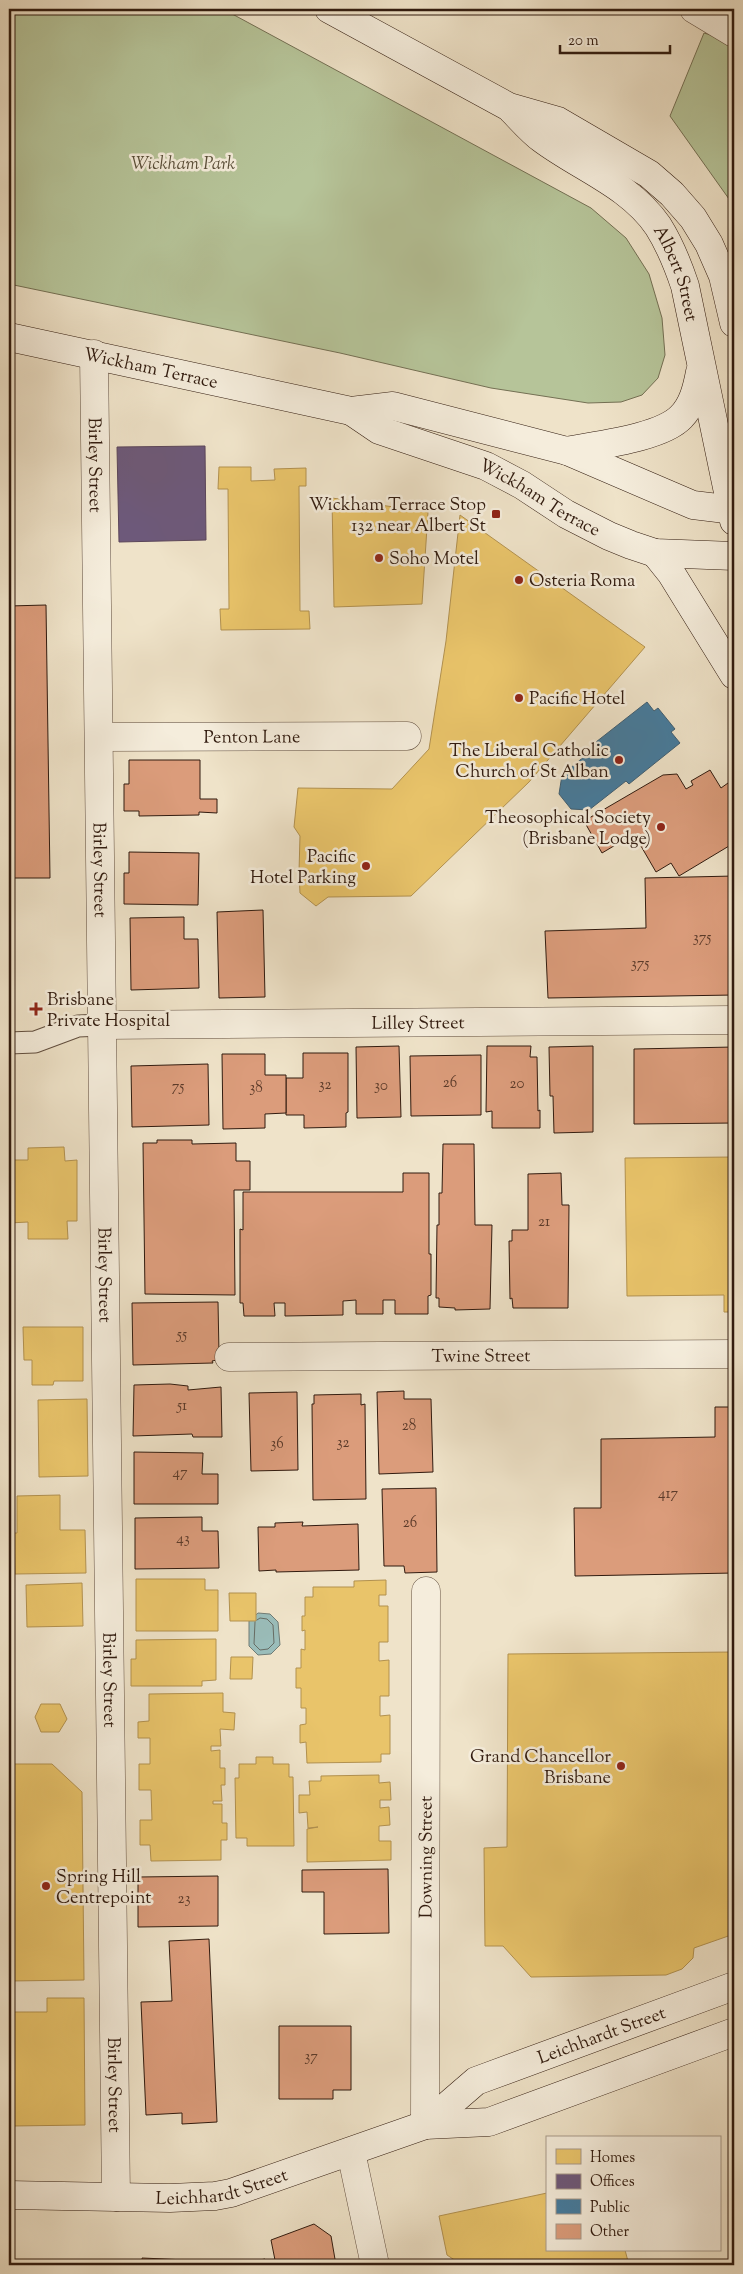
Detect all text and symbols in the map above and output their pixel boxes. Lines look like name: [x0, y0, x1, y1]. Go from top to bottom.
scale bar: [560, 22, 670, 54]
text: 20 m: [568, 31, 599, 52]
park label: Wickham Park: [131, 152, 235, 178]
street label: Albert Street: [645, 221, 703, 324]
street label: Wickham Terrace: [81, 342, 220, 397]
street label: Birley Street: [80, 417, 107, 513]
street label: Wickham Terrace: [473, 453, 604, 544]
place label: Wickham Terrace Stop 132 near Albert St: [309, 493, 486, 540]
marker: Wickham Terrace Stop 132 near Albert St: [490, 508, 502, 520]
place label: Soho Motel: [389, 547, 479, 573]
marker: Soho Motel: [373, 552, 385, 564]
place label: Osteria Roma: [529, 569, 635, 595]
marker: Osteria Roma: [513, 574, 525, 586]
place label: Pacific Hotel: [529, 687, 625, 713]
marker: Pacific Hotel: [513, 692, 525, 704]
street label: Penton Lane: [204, 725, 300, 752]
place label: The Liberal Catholic Church of St Alban: [449, 739, 609, 786]
marker: The Liberal Catholic Church of St Alban: [613, 754, 625, 766]
place label: Theosophical Society (Brisbane Lodge): [485, 806, 651, 853]
marker: Theosophical Society (Brisbane Lodge): [655, 821, 667, 833]
street label: Birley Street: [85, 822, 112, 918]
place label: Pacific Hotel Parking: [250, 845, 356, 892]
marker: Pacific Hotel Parking: [360, 860, 372, 872]
house number: 375: [693, 928, 711, 949]
house number: 375: [631, 954, 649, 975]
place label: Brisbane Private Hospital: [47, 988, 170, 1035]
marker: Brisbane Private Hospital: [29, 1002, 43, 1016]
street label: Lilley Street: [371, 1011, 465, 1038]
house number: 26: [443, 1073, 457, 1094]
house number: 20: [510, 1074, 525, 1095]
house number: 32: [318, 1075, 332, 1096]
house number: 30: [374, 1076, 388, 1097]
house number: 75: [172, 1077, 184, 1098]
house number: 38: [249, 1078, 263, 1099]
house number: 21: [538, 1212, 550, 1233]
street label: Birley Street: [89, 1227, 117, 1323]
house number: 55: [176, 1325, 187, 1346]
street label: Twine Street: [431, 1344, 531, 1371]
house number: 51: [176, 1396, 187, 1417]
house number: 28: [402, 1416, 416, 1437]
house number: 32: [336, 1433, 350, 1454]
house number: 36: [270, 1434, 284, 1455]
house number: 47: [172, 1463, 188, 1484]
house number: 417: [658, 1484, 679, 1505]
house number: 26: [403, 1513, 417, 1534]
house number: 43: [176, 1529, 190, 1550]
street label: Birley Street: [94, 1632, 121, 1728]
place label: Grand Chancellor Brisbane: [470, 1745, 611, 1792]
marker: Grand Chancellor Brisbane: [615, 1760, 627, 1772]
street label: Downing Street: [414, 1796, 441, 1918]
place label: Spring Hill Centrepoint: [56, 1865, 152, 1912]
marker: Spring Hill Centrepoint: [40, 1880, 52, 1892]
house number: 23: [177, 1889, 191, 1910]
street label: Leichhardt Street: [534, 2001, 670, 2072]
street label: Birley Street: [99, 2037, 126, 2133]
house number: 37: [304, 2047, 318, 2068]
legend: [546, 2136, 720, 2252]
text: Homes: [590, 2148, 635, 2169]
street label: Leichhardt Street: [155, 2163, 292, 2213]
text: Offices: [590, 2172, 635, 2193]
text: Public: [590, 2198, 630, 2219]
text: Other: [590, 2222, 630, 2243]

